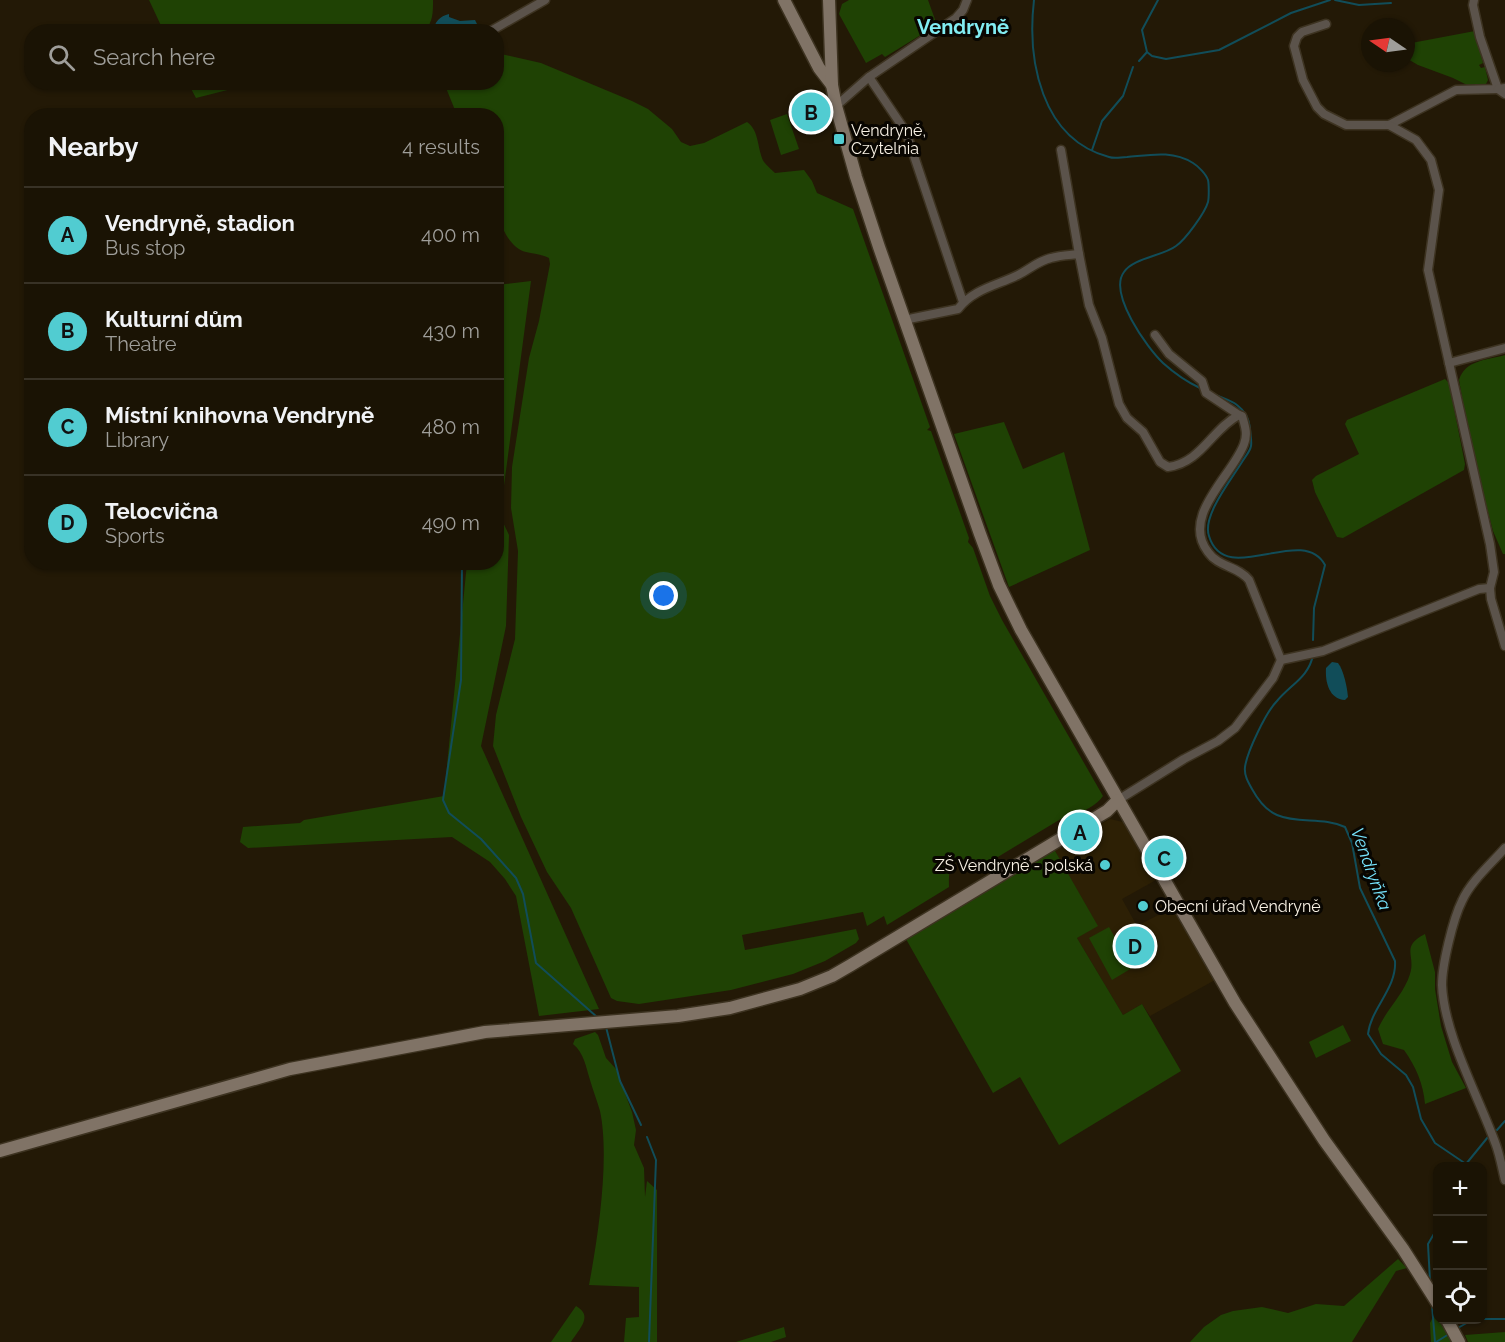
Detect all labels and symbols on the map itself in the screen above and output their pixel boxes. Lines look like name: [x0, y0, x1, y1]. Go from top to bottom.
district label: Vendryně: [917, 15, 1009, 39]
north arrow: [1361, 18, 1415, 72]
pin: B: [792, 90, 830, 134]
place label: Vendryně, Czytelnia: [851, 121, 926, 158]
marker: Vendryně, Czytelnia: [832, 132, 846, 146]
your location: [649, 581, 678, 610]
pin: A: [1060, 810, 1100, 854]
water label: Vendryňka: [1347, 825, 1396, 913]
pin: C: [1144, 836, 1184, 880]
place label: ZŠ Vendryně - polská: [935, 855, 1093, 875]
marker: ZŠ Vendryně - polská: [1098, 858, 1112, 872]
place label: Obecní úřad Vendryně: [1155, 897, 1321, 916]
marker: Obecní úřad Vendryně: [1136, 899, 1150, 913]
pin: D: [1116, 924, 1154, 968]

